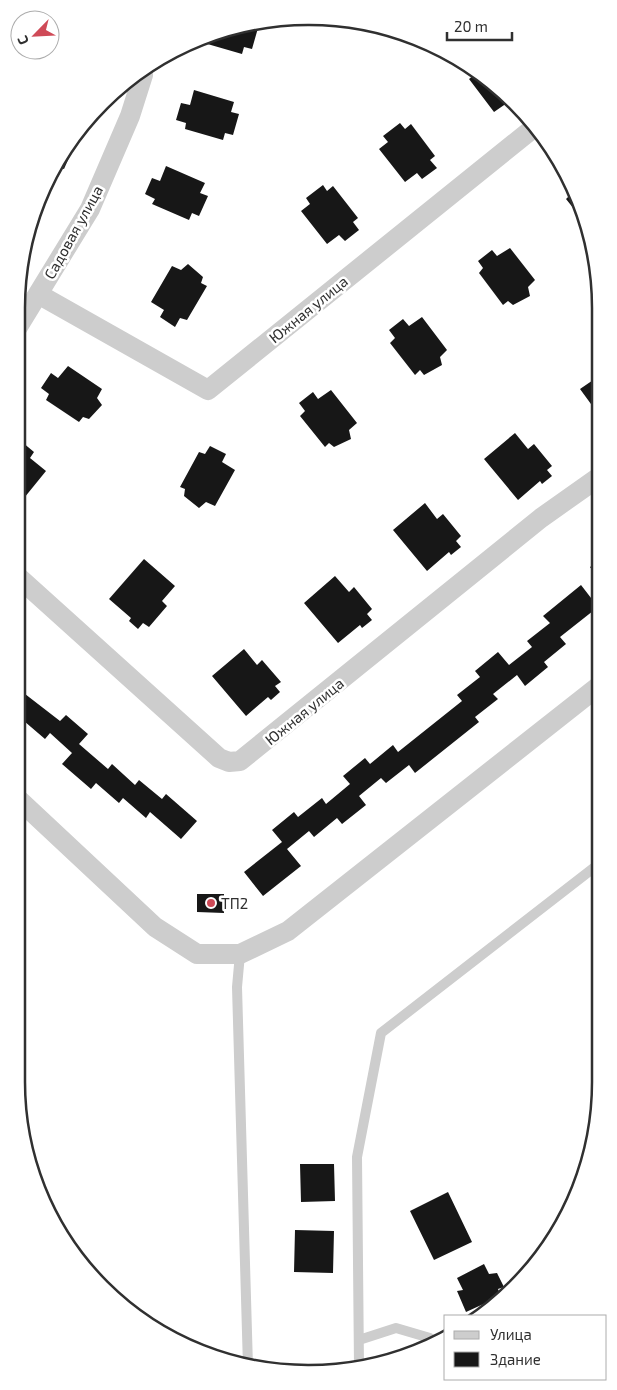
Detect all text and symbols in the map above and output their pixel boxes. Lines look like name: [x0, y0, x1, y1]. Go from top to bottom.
north arrow: [10, 10, 60, 60]
scale bar: [447, 10, 512, 42]
text: 20 m: [454, 17, 488, 35]
text: С: [13, 33, 32, 48]
street label: Садовая улица: [40, 182, 107, 282]
street label: Южная улица: [265, 272, 352, 347]
street label: Южная улица: [261, 674, 348, 749]
place label: ТП2: [221, 894, 248, 912]
marker: ТП2: [205, 897, 217, 909]
legend: [444, 1315, 607, 1380]
text: Улица: [490, 1325, 532, 1343]
text: Здание: [490, 1350, 541, 1368]

